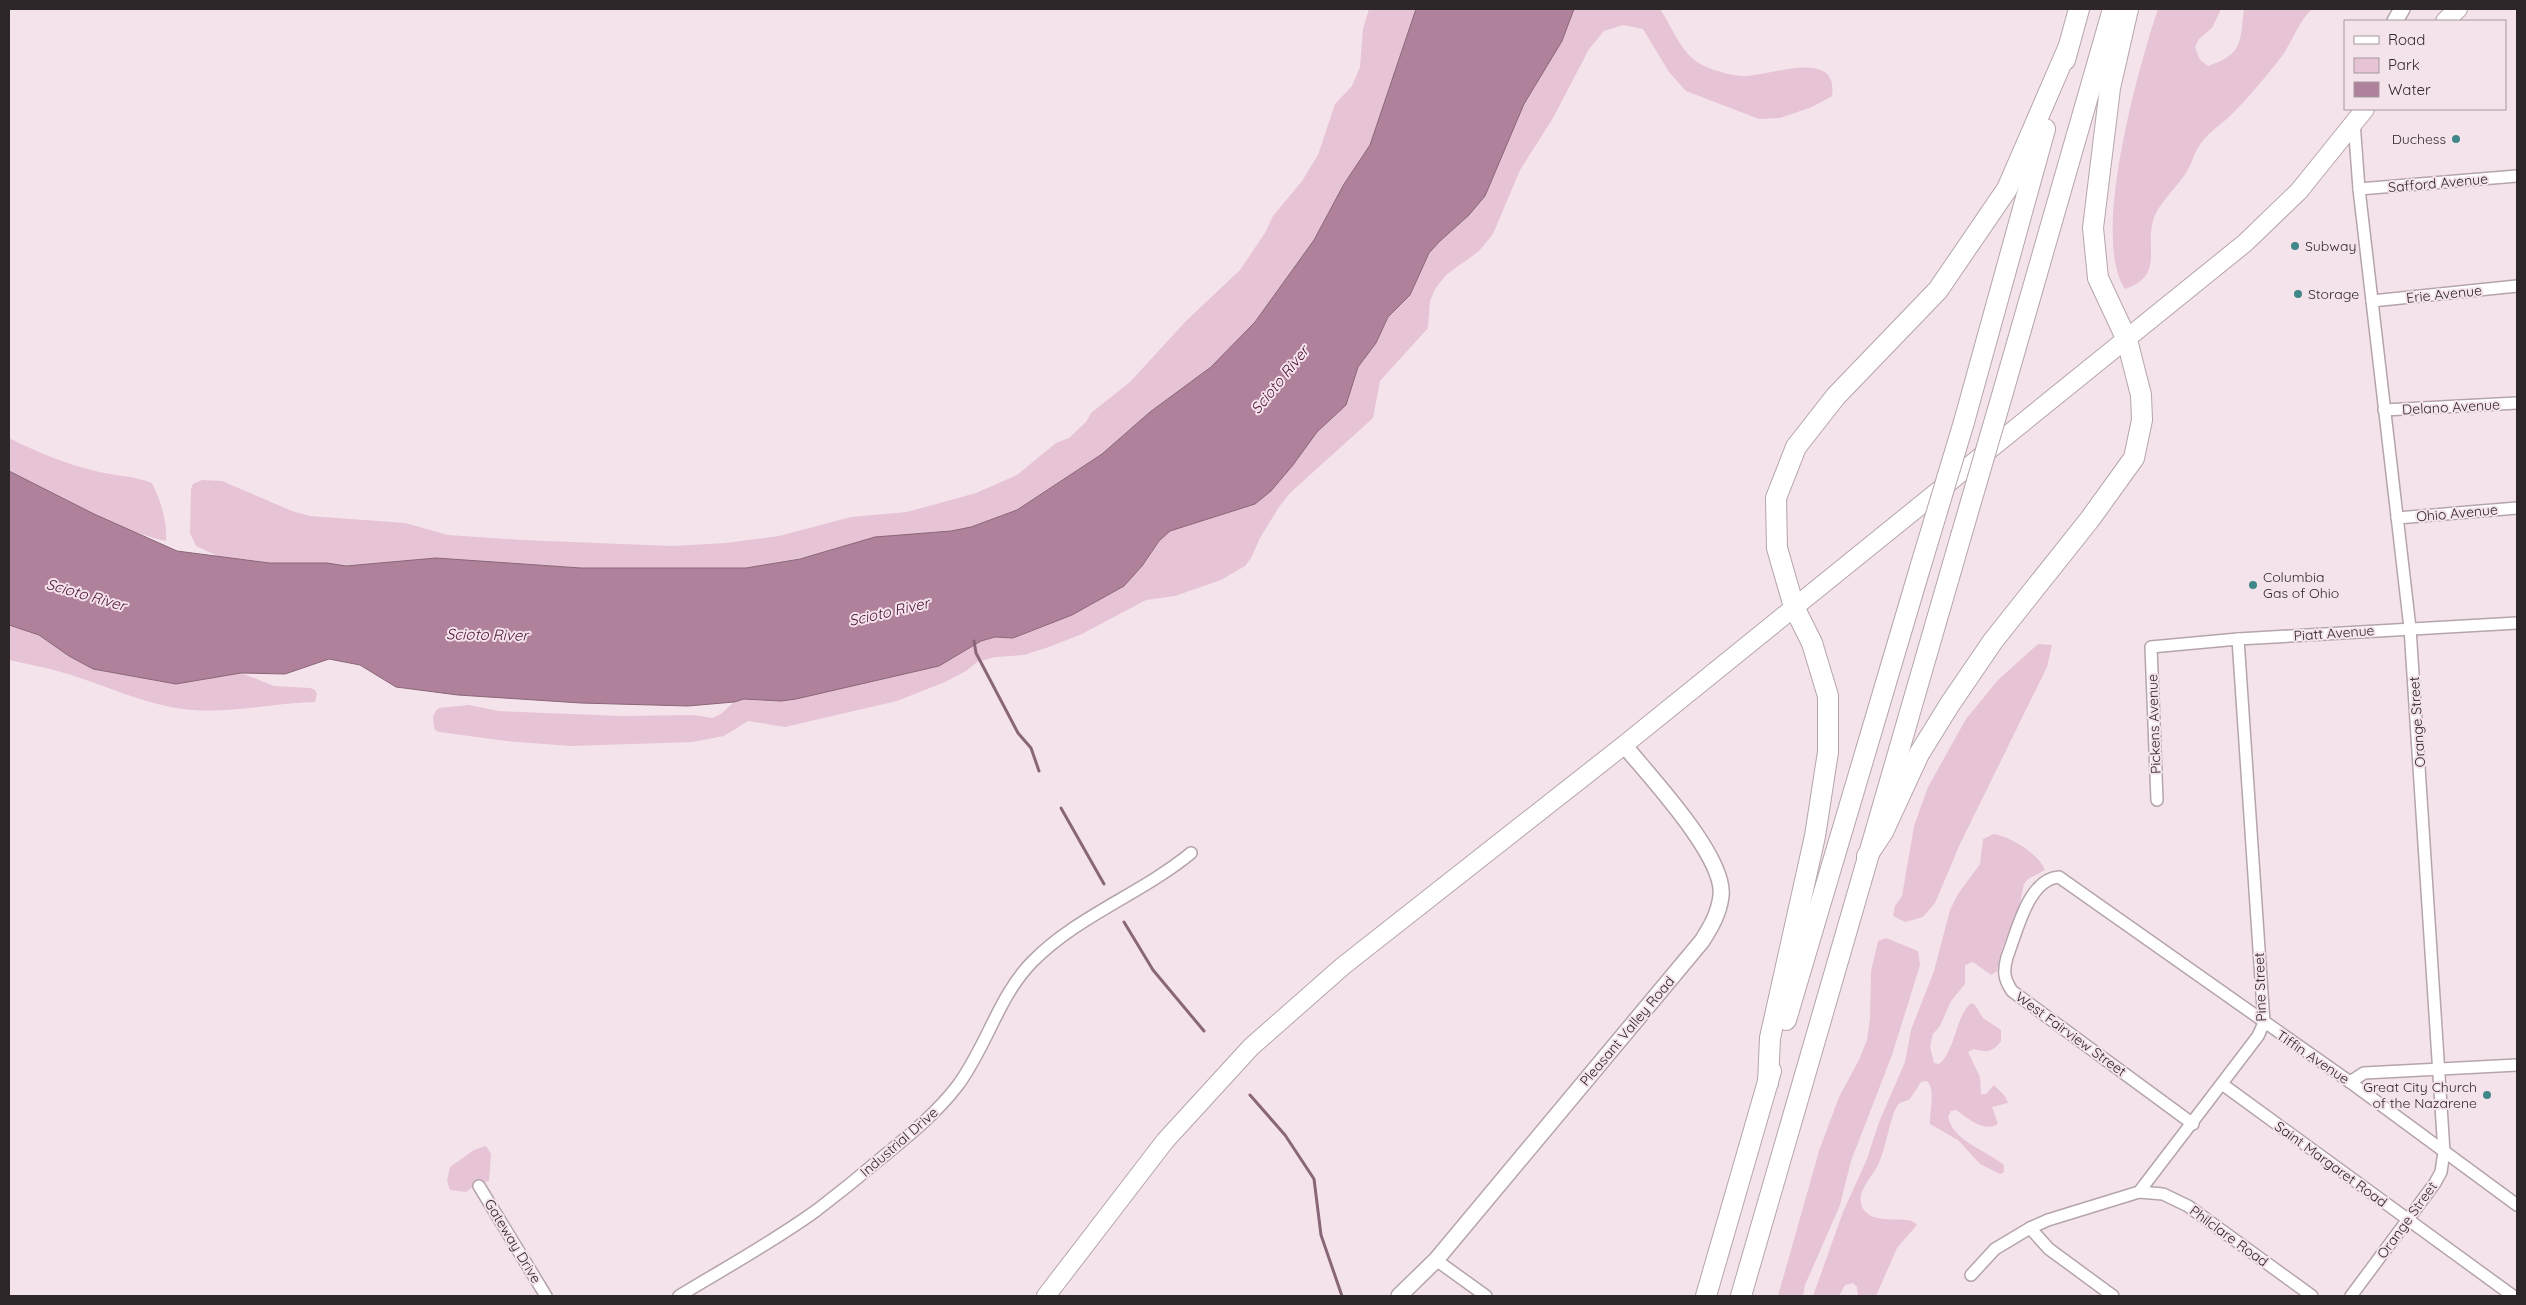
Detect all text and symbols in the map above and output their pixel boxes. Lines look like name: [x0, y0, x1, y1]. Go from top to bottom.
legend: [2344, 20, 2506, 110]
text: Road: [2388, 30, 2425, 49]
text: Park: [2388, 55, 2420, 74]
text: Water: [2388, 80, 2431, 99]
place label: Duchess: [2392, 130, 2446, 148]
marker: Duchess: [2450, 133, 2462, 145]
street label: Safford Avenue: [2387, 170, 2489, 196]
place label: Subway: [2305, 237, 2356, 255]
marker: Subway: [2289, 240, 2301, 252]
street label: Erie Avenue: [2405, 281, 2483, 307]
place label: Storage: [2308, 285, 2359, 303]
marker: Storage: [2292, 288, 2304, 300]
water label: Scioto River: [1246, 340, 1314, 418]
street label: Delano Avenue: [2402, 395, 2501, 419]
street label: Ohio Avenue: [2415, 500, 2499, 526]
place label: Columbia Gas of Ohio: [2263, 568, 2339, 602]
water label: Scioto River: [44, 574, 130, 616]
marker: Columbia Gas of Ohio: [2247, 579, 2259, 591]
water label: Scioto River: [847, 593, 933, 630]
street label: Piatt Avenue: [2293, 621, 2375, 645]
water label: Scioto River: [446, 624, 530, 645]
street label: Pickens Avenue: [2143, 674, 2165, 774]
street label: Orange Street: [2405, 676, 2429, 768]
street label: Pine Street: [2250, 952, 2270, 1022]
street label: Pleasant Valley Road: [1576, 972, 1678, 1090]
street label: West Fairview Street: [2012, 988, 2130, 1080]
street label: Tiffin Avenue: [2273, 1026, 2353, 1088]
place label: Great City Church of the Nazarene: [2363, 1078, 2477, 1112]
marker: Great City Church of the Nazarene: [2481, 1089, 2493, 1101]
street label: Industrial Drive: [856, 1103, 942, 1181]
street label: Saint Margaret Road: [2271, 1117, 2391, 1211]
street label: Orange Street: [2373, 1178, 2441, 1262]
street label: Gateway Drive: [481, 1195, 545, 1287]
street label: Philclare Road: [2186, 1201, 2272, 1271]

